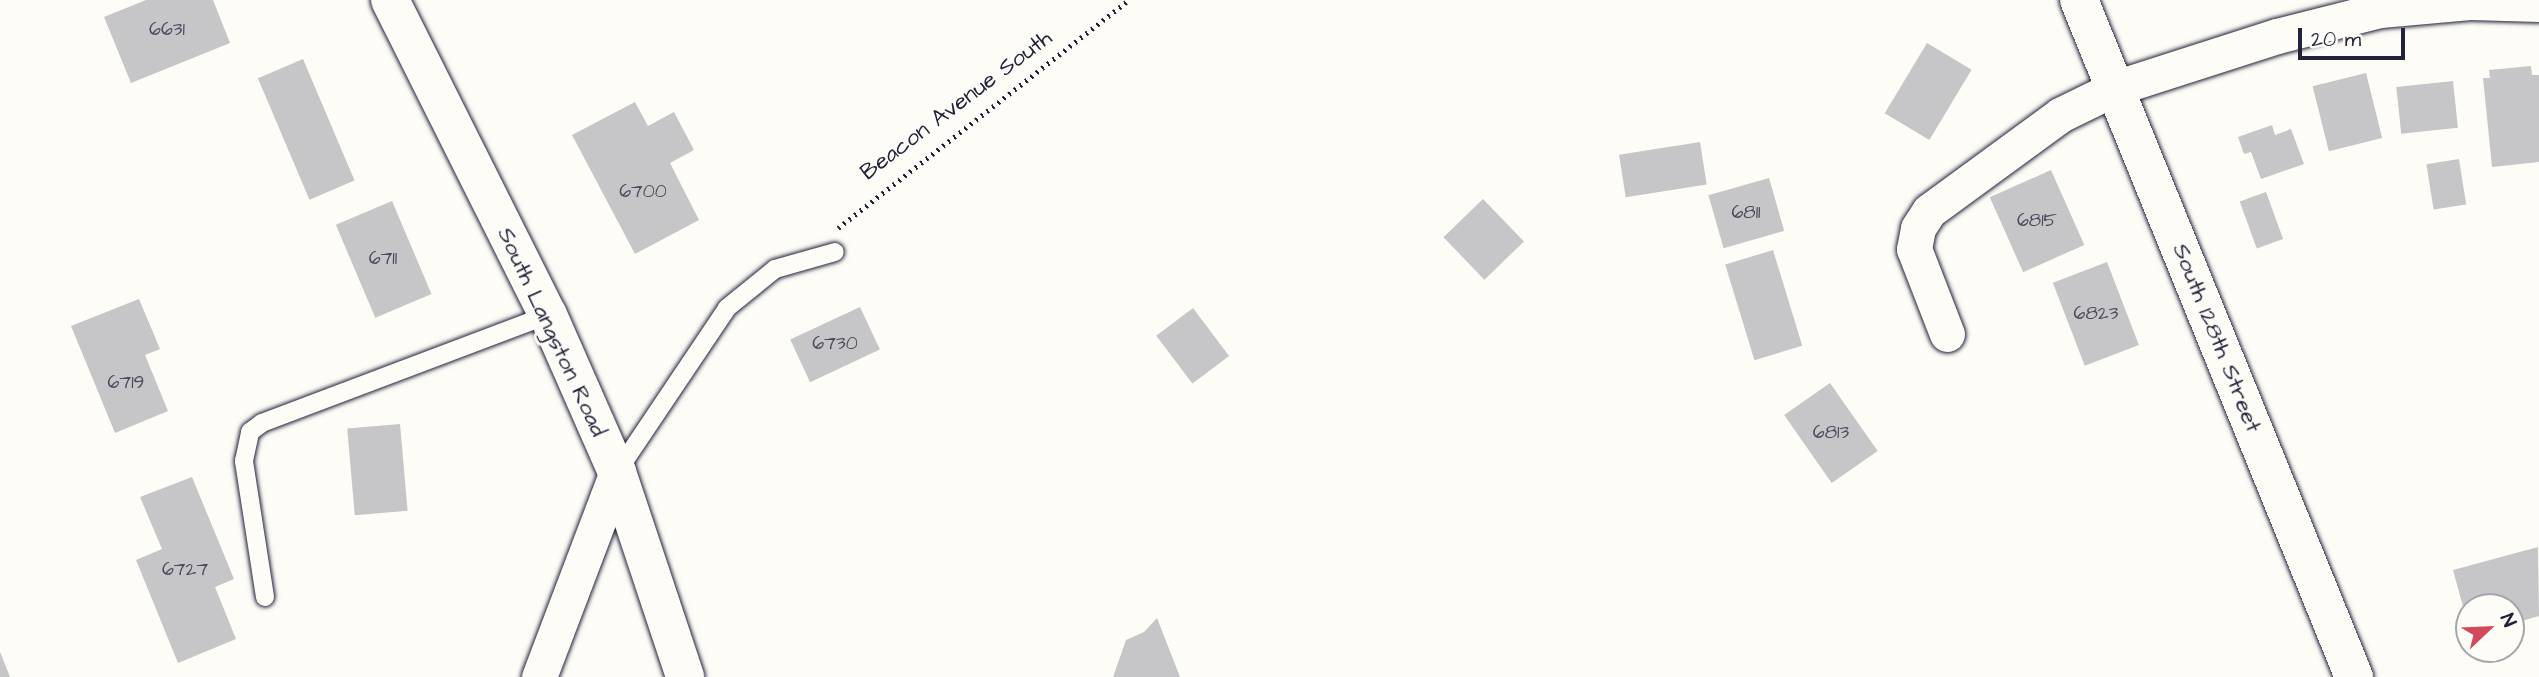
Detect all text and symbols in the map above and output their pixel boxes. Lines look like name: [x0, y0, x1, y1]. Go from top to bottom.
scale bar: [2301, 14, 2408, 58]
house number: 6631: [149, 19, 185, 41]
street label: Beacon Avenue South: [855, 24, 1057, 186]
text: 20 m: [2311, 25, 2361, 54]
house number: 6700: [619, 181, 667, 203]
house number: 6811: [1731, 202, 1761, 224]
house number: 6815: [2017, 210, 2057, 232]
street label: South Langston Road: [491, 223, 613, 441]
street label: South 128th Street: [2167, 240, 2267, 436]
house number: 6711: [369, 248, 397, 270]
house number: 6823: [2074, 303, 2118, 325]
house number: 6730: [812, 333, 858, 355]
house number: 6719: [108, 372, 144, 394]
house number: 6813: [1813, 422, 1849, 444]
house number: 6727: [162, 559, 208, 581]
north arrow: [2455, 593, 2525, 663]
text: N: [2493, 610, 2523, 631]

